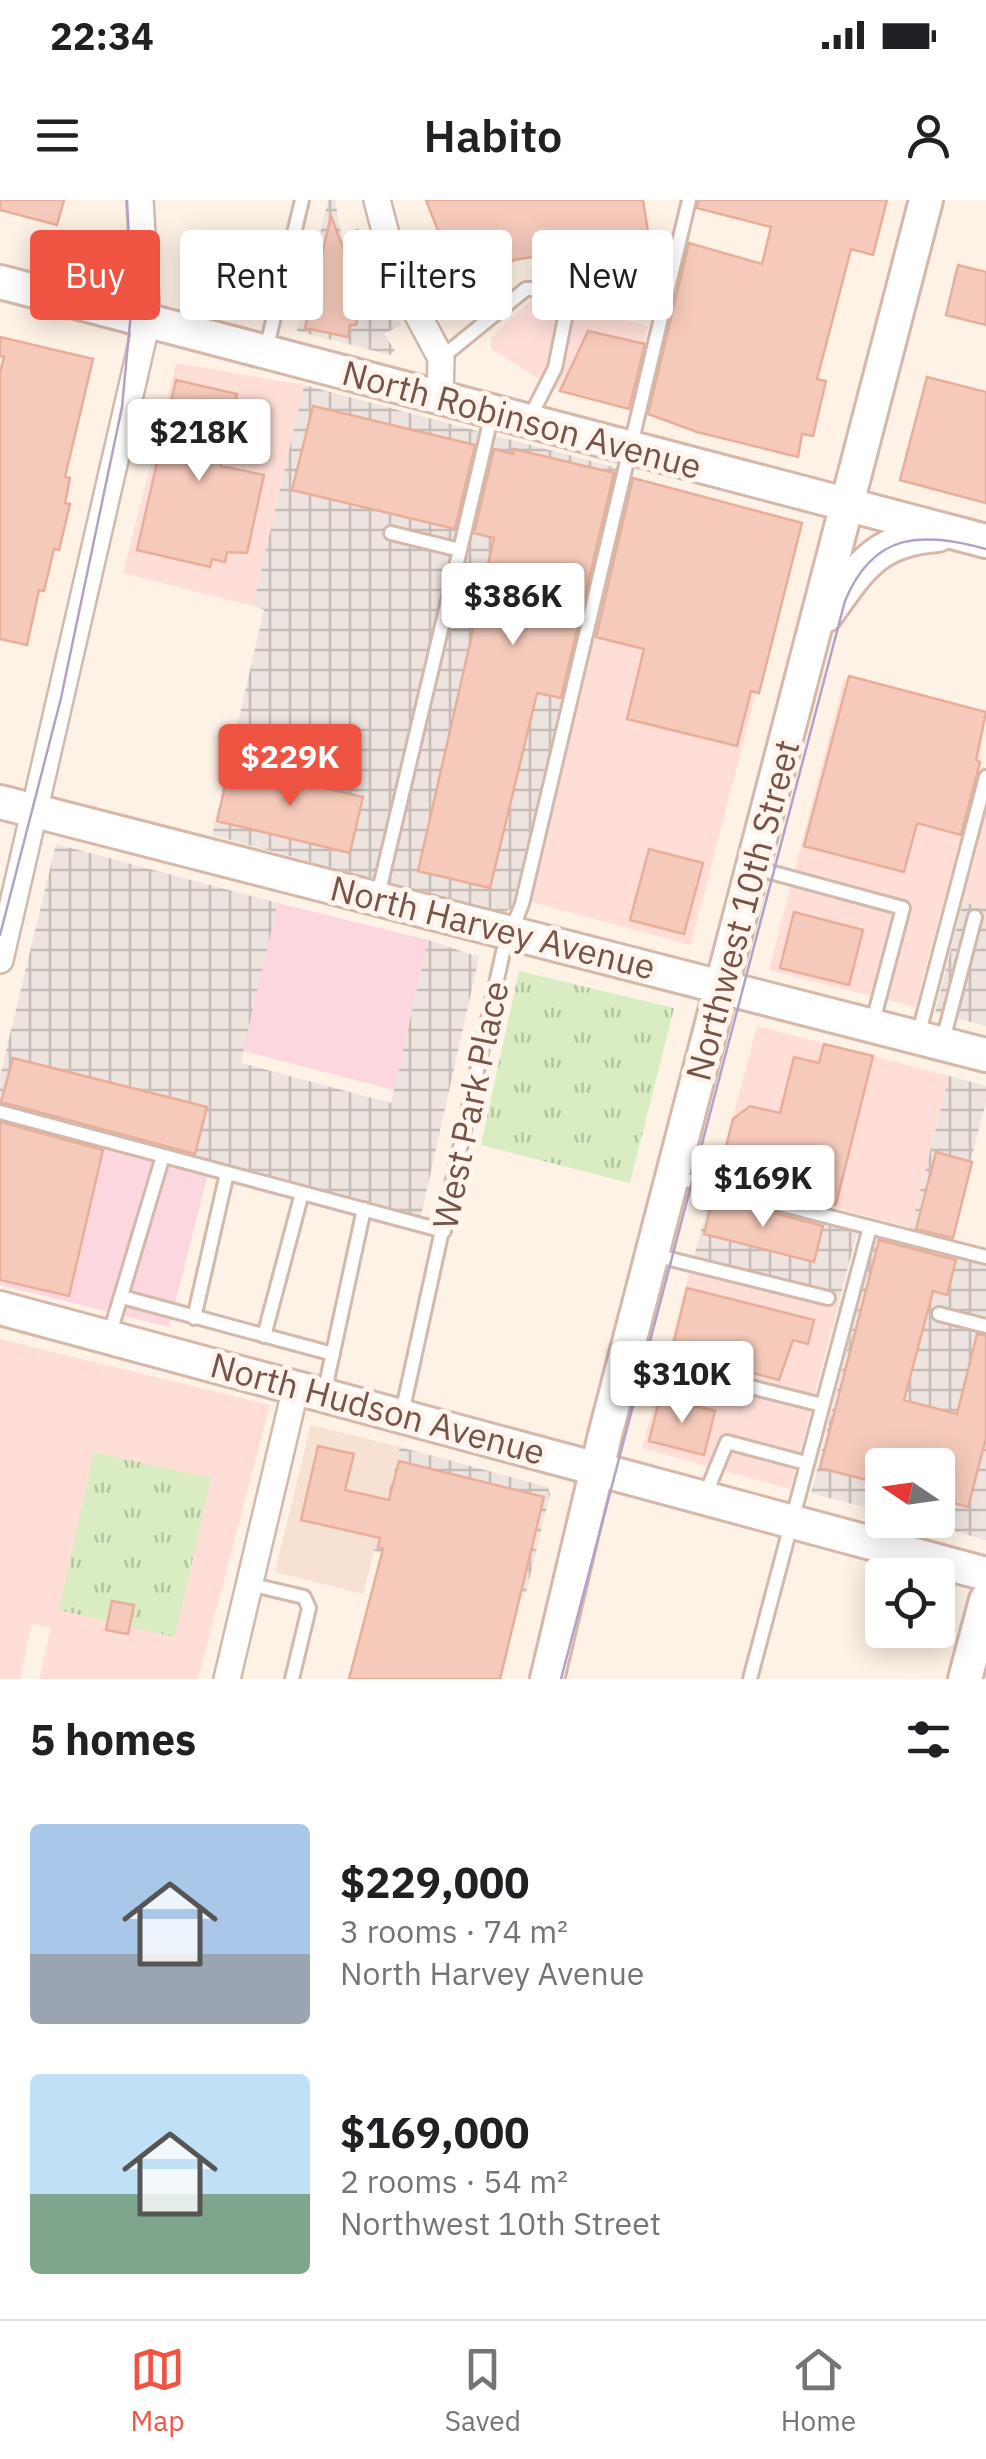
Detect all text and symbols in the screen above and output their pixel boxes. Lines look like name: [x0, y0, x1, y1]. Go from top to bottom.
text: 22:34: [50, 11, 154, 60]
text: Habito: [424, 106, 562, 164]
icon: menu: [30, 108, 85, 163]
icon: person: [901, 108, 956, 163]
chip: Buy: [30, 230, 160, 320]
chip: Rent: [180, 230, 323, 320]
chip: Filters: [343, 230, 512, 320]
chip: New: [532, 230, 673, 320]
street label: North Robinson Avenue: [337, 349, 707, 489]
pin: $218K: [129, 399, 269, 484]
text: $218K: [149, 410, 249, 452]
pin: $386K: [443, 563, 583, 648]
text: $386K: [463, 574, 563, 616]
pin: $229K: [220, 724, 360, 809]
text: $229K: [240, 735, 340, 777]
street label: Northwest 10th Street: [674, 735, 810, 1085]
street label: North Harvey Avenue: [326, 864, 660, 990]
street label: West Park Place: [421, 977, 519, 1233]
pin: $169K: [693, 1145, 833, 1230]
text: $169K: [713, 1156, 813, 1198]
street label: North Hudson Avenue: [206, 1341, 550, 1475]
pin: $310K: [612, 1341, 752, 1426]
text: $310K: [632, 1352, 732, 1394]
north arrow: [865, 1448, 955, 1538]
map controls: [865, 1448, 955, 1648]
button: locate: [865, 1558, 955, 1648]
text: 5 homes: [30, 1712, 196, 1767]
icon: filters: [901, 1712, 956, 1767]
text: $229,000: [340, 1855, 529, 1910]
icon: home: [110, 1864, 230, 1984]
text: 3 rooms · 74 m²: [340, 1910, 568, 1952]
text: North Harvey Avenue: [340, 1952, 644, 1994]
text: $169,000: [340, 2105, 529, 2160]
icon: home: [110, 2114, 230, 2234]
text: 2 rooms · 54 m²: [340, 2160, 568, 2202]
text: Northwest 10th Street: [340, 2202, 661, 2244]
tab: Map: [130, 2342, 185, 2439]
tab: Saved: [445, 2342, 521, 2439]
tab: Home: [781, 2342, 856, 2439]

